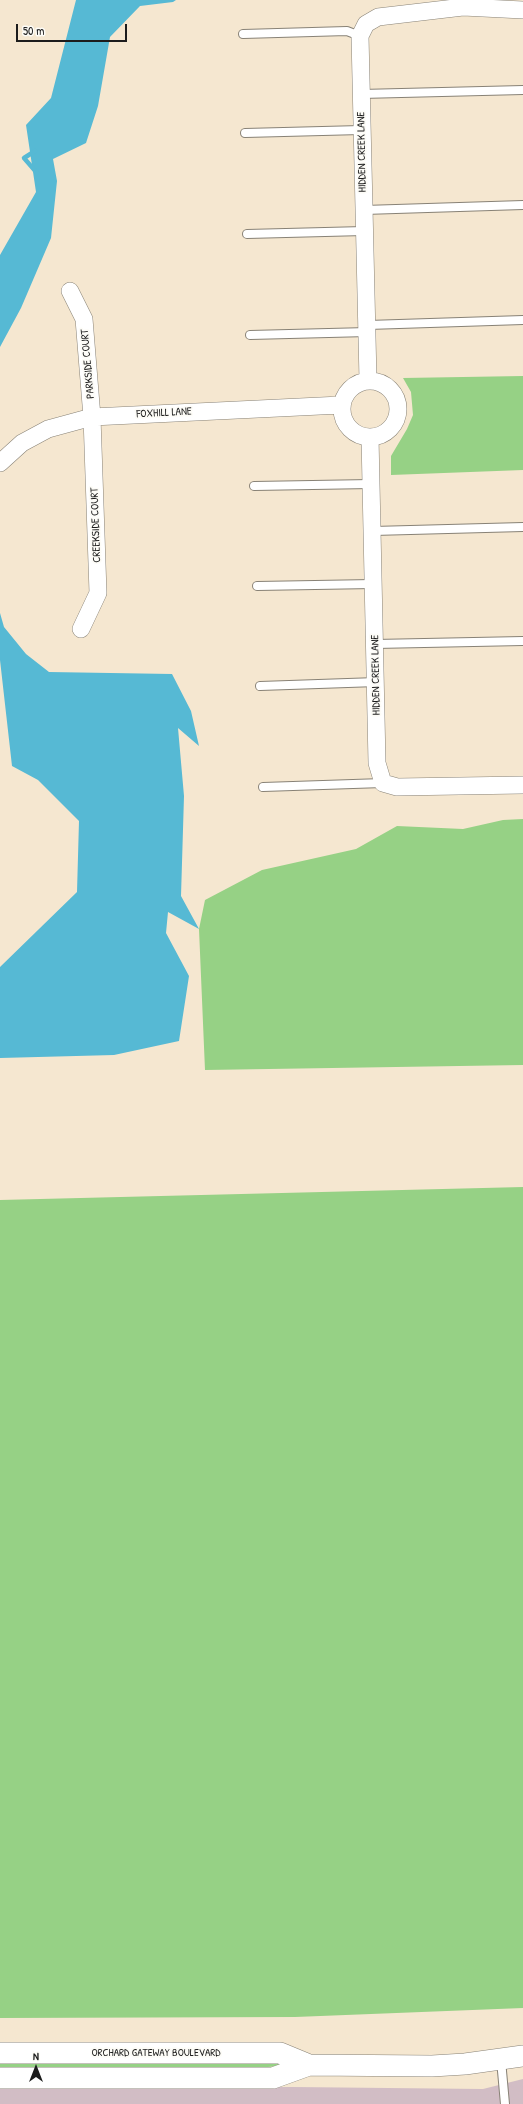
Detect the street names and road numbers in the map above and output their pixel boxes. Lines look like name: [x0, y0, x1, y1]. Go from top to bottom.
street label: HIDDEN CREEK LANE: [355, 112, 369, 192]
street label: PARKSIDE COURT: [78, 329, 98, 399]
street label: FOXHILL LANE: [136, 405, 192, 421]
street label: CREEKSIDE COURT: [88, 487, 104, 563]
street label: HIDDEN CREEK LANE: [369, 635, 383, 715]
street label: ORCHARD GATEWAY BOULEVARD: [91, 2046, 221, 2060]

